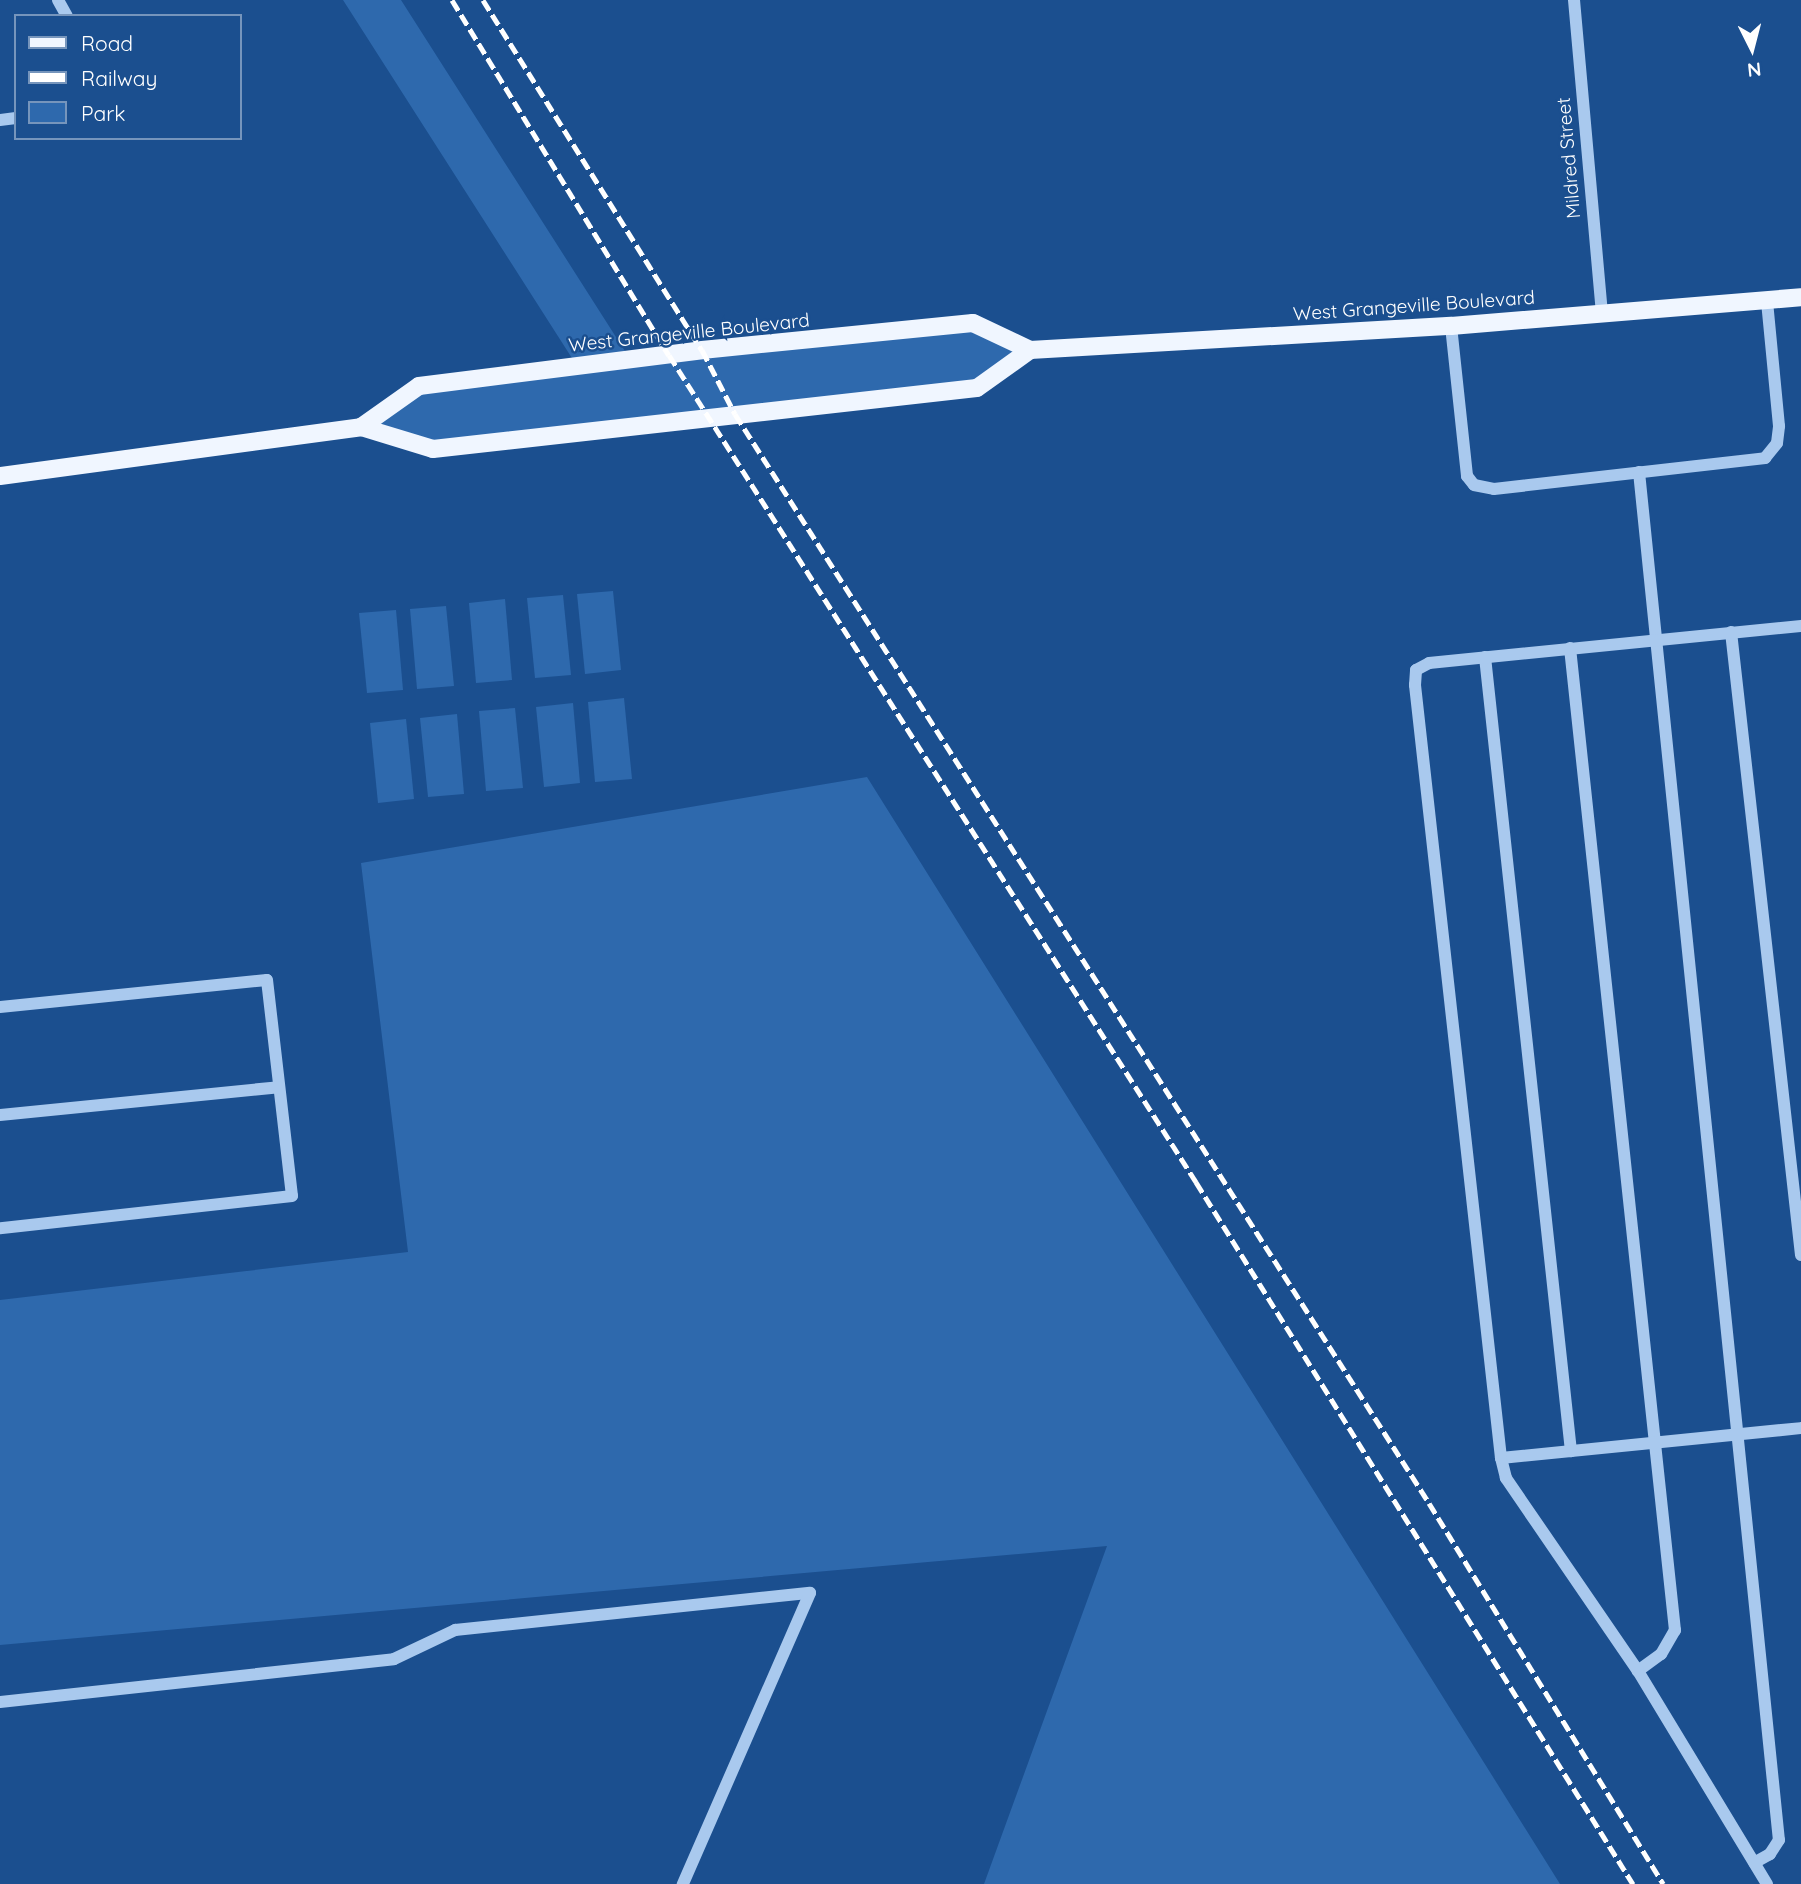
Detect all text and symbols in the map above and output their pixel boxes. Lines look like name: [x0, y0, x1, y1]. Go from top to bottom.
legend: [14, 14, 242, 140]
north arrow: [1717, 14, 1787, 84]
text: Road: [81, 30, 133, 56]
text: N: [1746, 57, 1762, 83]
text: Railway: [81, 65, 157, 91]
street label: Mildred Street: [1552, 96, 1586, 220]
text: Park: [81, 100, 125, 126]
street label: West Grangeville Boulevard: [1292, 286, 1536, 326]
street label: West Grangeville Boulevard: [567, 309, 811, 357]

